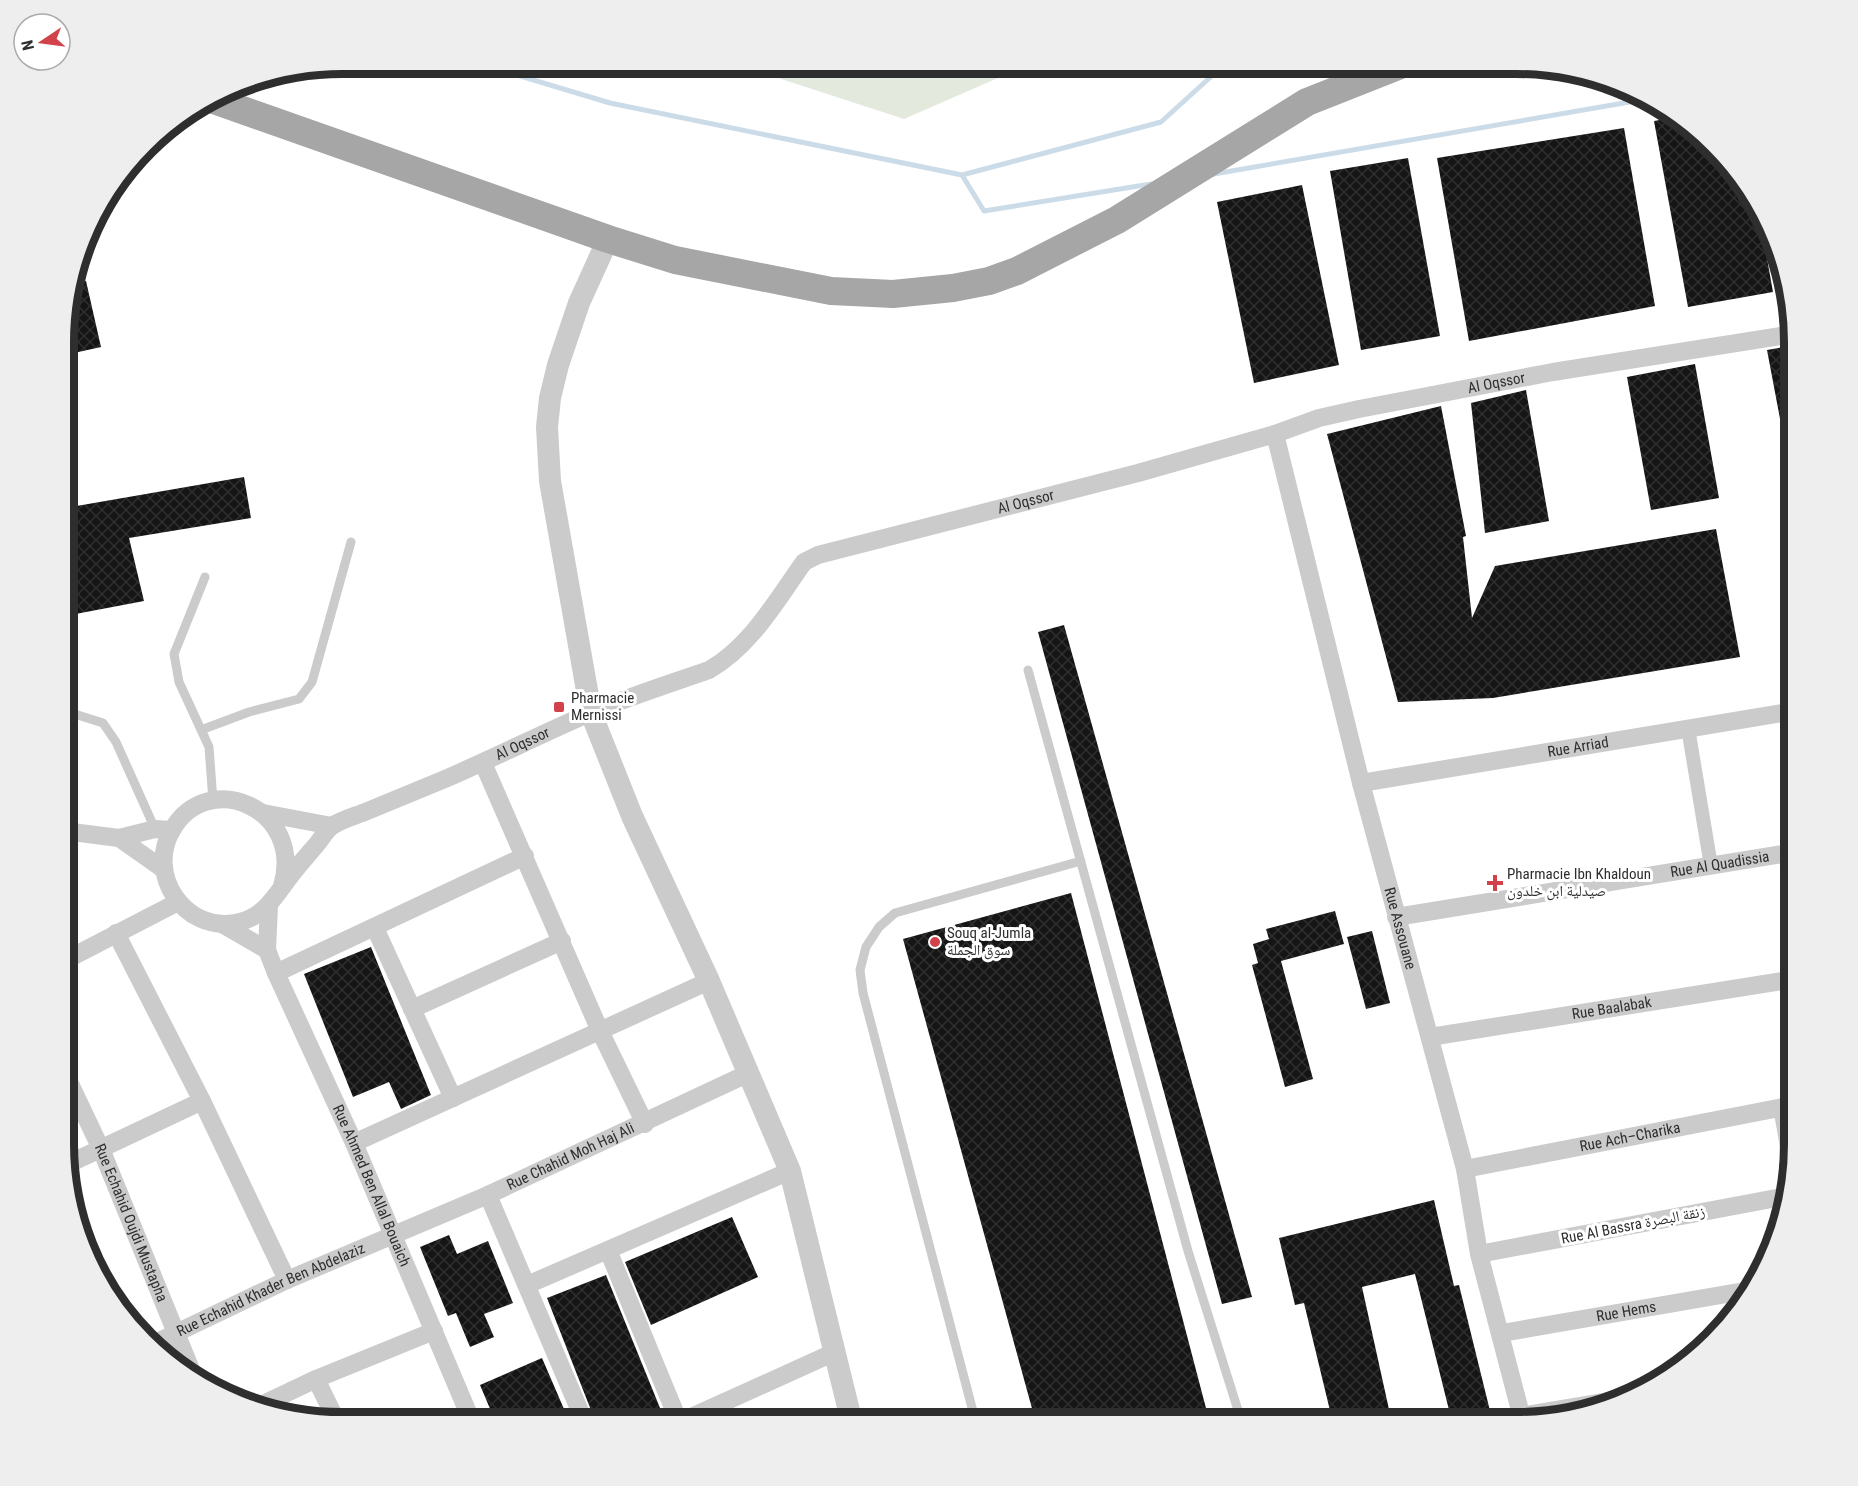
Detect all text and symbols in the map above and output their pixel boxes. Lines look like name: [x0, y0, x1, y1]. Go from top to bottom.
north arrow: [12, 12, 72, 72]
text: N: [18, 38, 38, 52]
street label: Al Oqssor: [1466, 368, 1527, 397]
street label: Al Oqssor: [995, 486, 1056, 518]
place label: Pharmacie Mernissi: [571, 689, 634, 724]
marker: Pharmacie Mernissi: [552, 700, 566, 714]
street label: Al Oqssor: [492, 723, 553, 764]
street label: Rue Arriad: [1546, 733, 1610, 761]
street label: Rue Al Quadissia: [1669, 847, 1771, 881]
place label: Pharmacie Ibn Khaldoun صيدلية ابن خلدون: [1507, 865, 1651, 901]
marker: Pharmacie Ibn Khaldoun صيدلية ابن خلدون: [1488, 876, 1502, 890]
street label: Rue Assouane: [1381, 885, 1420, 971]
place label: Souq al-Jumla سوق الجملة: [947, 924, 1031, 960]
marker: Souq al-Jumla سوق الجملة: [928, 935, 942, 949]
street label: Rue Baalabak: [1571, 993, 1653, 1023]
street label: Rue Ahmed Ben Allal Bouaich: [329, 1102, 414, 1269]
street label: Rue Ach–Charika: [1578, 1118, 1682, 1156]
street label: Rue Chahid Moh Haj Ali: [504, 1119, 637, 1194]
street label: Rue Echahid Oujdi Mustapha: [91, 1141, 171, 1304]
street label: Rue Al Bassra زنقة البصرة: [1560, 1202, 1707, 1248]
street label: Rue Echahid Khader Ben Abdelaziz: [174, 1239, 368, 1340]
street label: Rue Hems: [1595, 1297, 1657, 1325]

